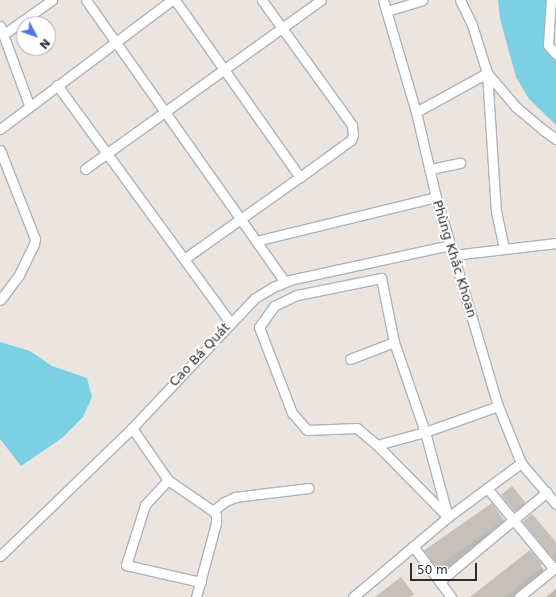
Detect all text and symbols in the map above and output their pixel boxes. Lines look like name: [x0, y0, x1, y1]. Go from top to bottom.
north arrow: [16, 16, 56, 56]
text: N: [37, 36, 53, 51]
street label: Phùng Khắc Khoan: [429, 198, 479, 320]
street label: Cao Bá Quát: [166, 320, 234, 390]
scale bar: [412, 555, 479, 581]
text: 50 m: [417, 563, 448, 577]

